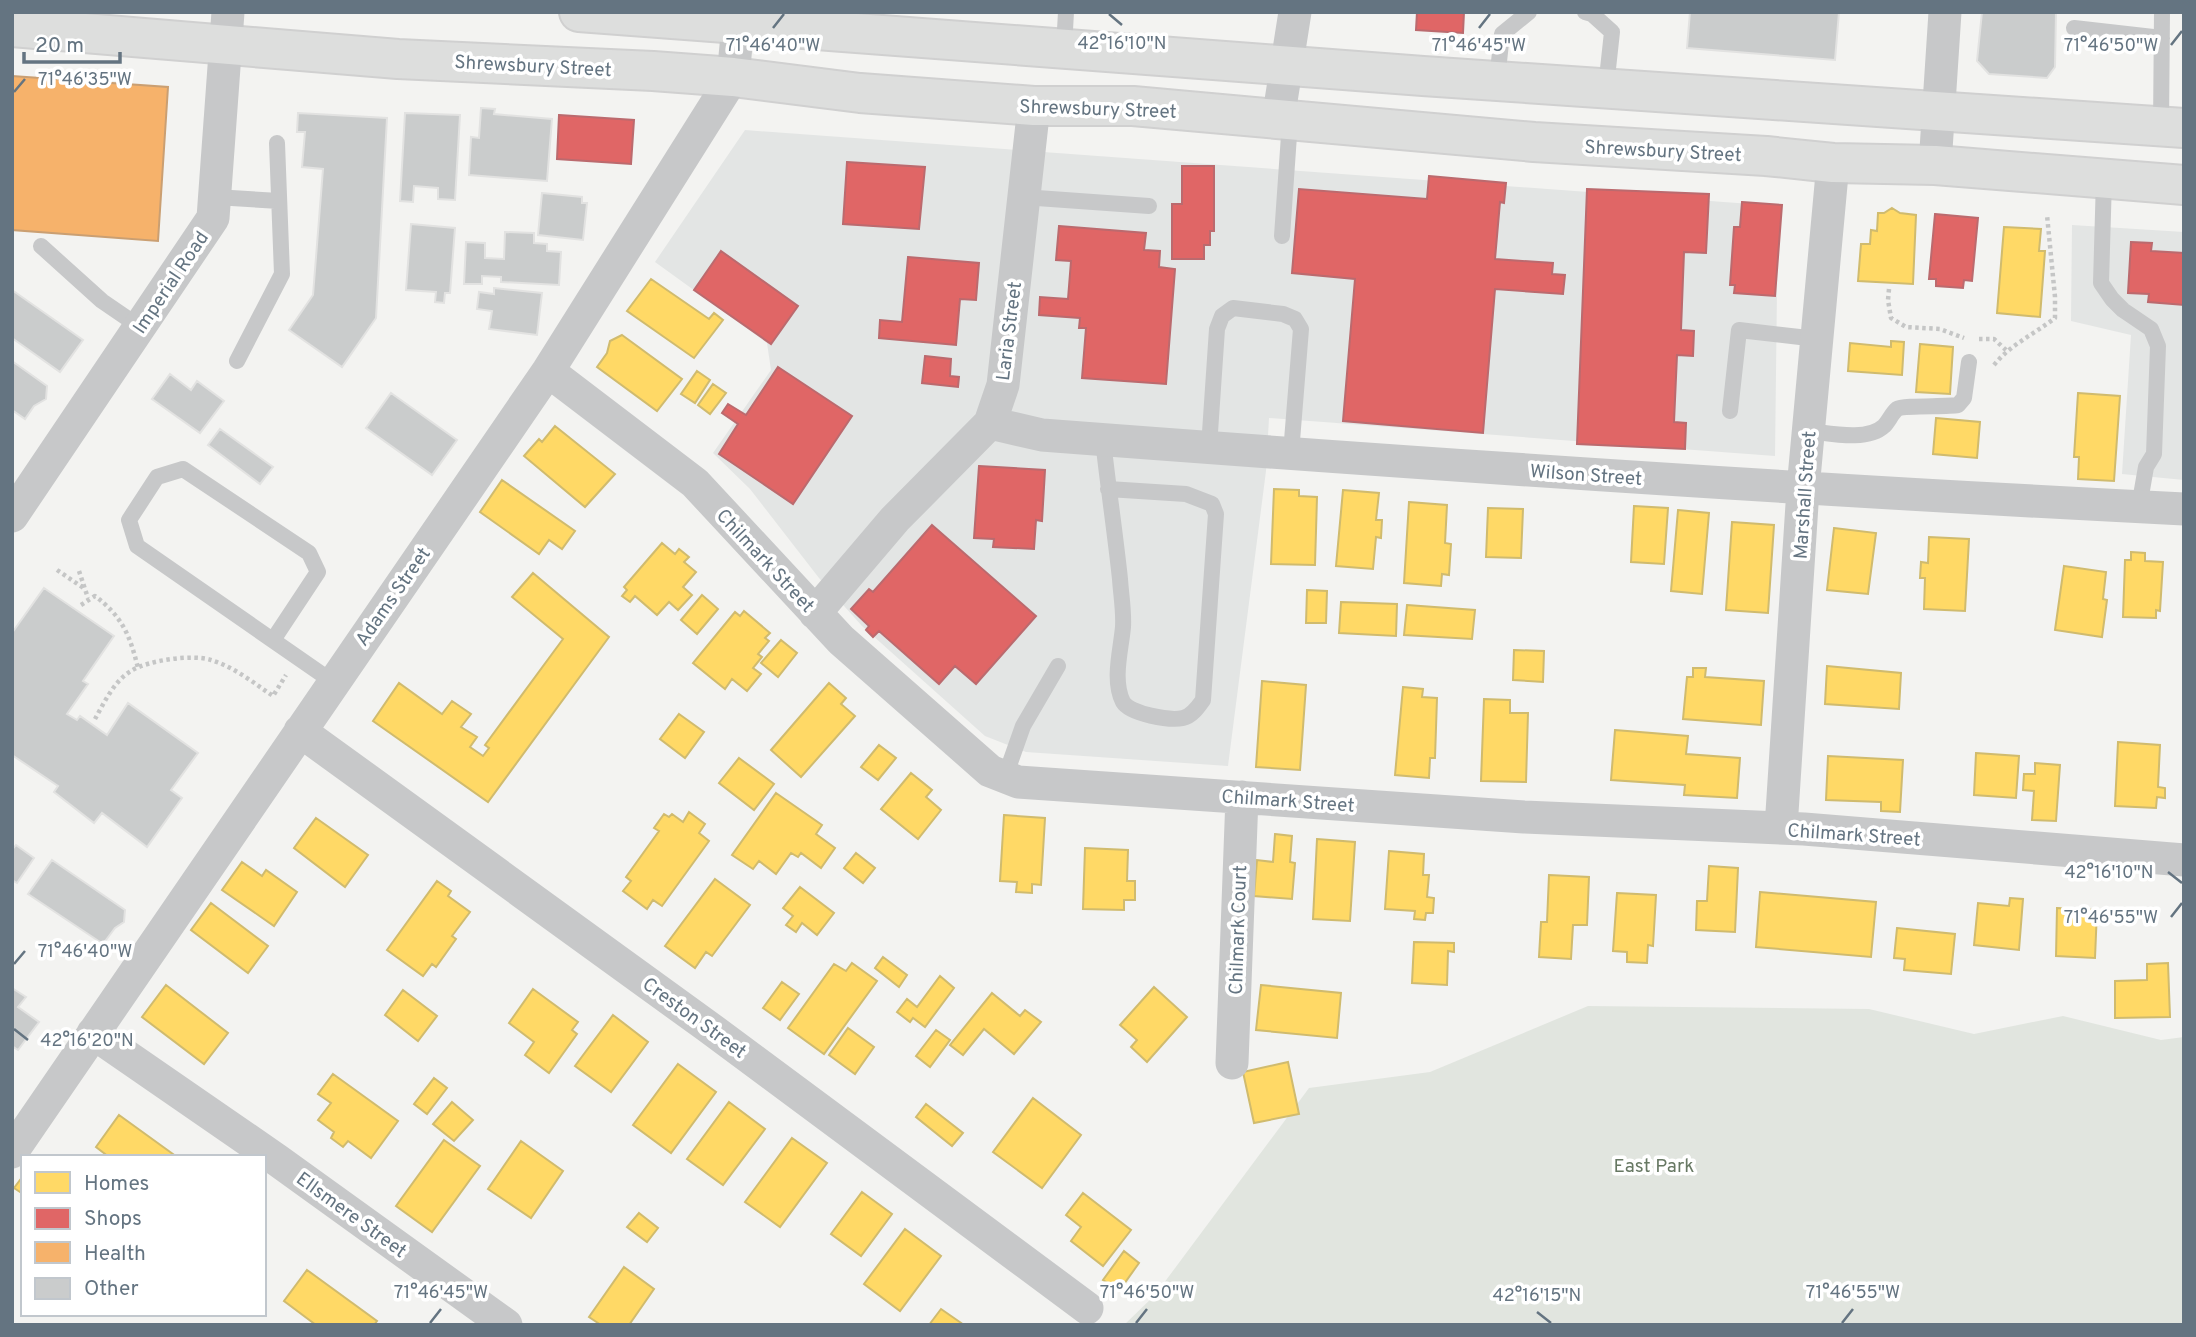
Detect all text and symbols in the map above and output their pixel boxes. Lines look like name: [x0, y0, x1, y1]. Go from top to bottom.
scale bar: [24, 21, 121, 65]
text: 20 m: [35, 33, 84, 60]
text: 42°16'10"N: [1077, 33, 1167, 56]
text: 71°46'40"W: [726, 35, 820, 58]
text: 71°46'45"W: [1432, 35, 1526, 58]
text: 71°46'50"W: [2064, 35, 2158, 58]
street label: Shrewsbury Street: [454, 51, 612, 83]
text: 71°46'35"W: [38, 69, 132, 92]
street label: Shrewsbury Street: [1019, 95, 1177, 125]
street label: Shrewsbury Street: [1584, 136, 1742, 168]
street label: Imperial Road: [129, 227, 215, 339]
street label: Laria Street: [992, 280, 1028, 382]
street label: Marshall Street: [1790, 430, 1822, 560]
street label: Wilson Street: [1529, 460, 1643, 492]
street label: Chilmark Street: [710, 504, 819, 618]
street label: Adams Street: [351, 543, 437, 651]
street label: Chilmark Street: [1220, 785, 1355, 819]
street label: Chilmark Street: [1786, 819, 1921, 853]
text: 42°16'10"N: [2064, 862, 2154, 885]
street label: Chilmark Court: [1225, 865, 1253, 995]
text: 71°46'55"W: [2064, 907, 2158, 930]
text: 71°46'40"W: [38, 941, 132, 964]
street label: Creston Street: [637, 973, 751, 1064]
text: 42°16'20"N: [40, 1030, 134, 1053]
legend: [21, 1155, 266, 1316]
park label: East Park: [1614, 1155, 1694, 1179]
street label: Ellsmere Street: [291, 1167, 411, 1264]
text: Homes: [84, 1171, 149, 1198]
text: Shops: [84, 1206, 142, 1233]
text: Health: [84, 1241, 146, 1268]
text: Other: [84, 1276, 139, 1303]
text: 71°46'45"W: [394, 1282, 488, 1305]
text: 71°46'50"W: [1100, 1282, 1194, 1305]
text: 71°46'55"W: [1806, 1282, 1900, 1305]
text: 42°16'15"N: [1493, 1285, 1581, 1308]

